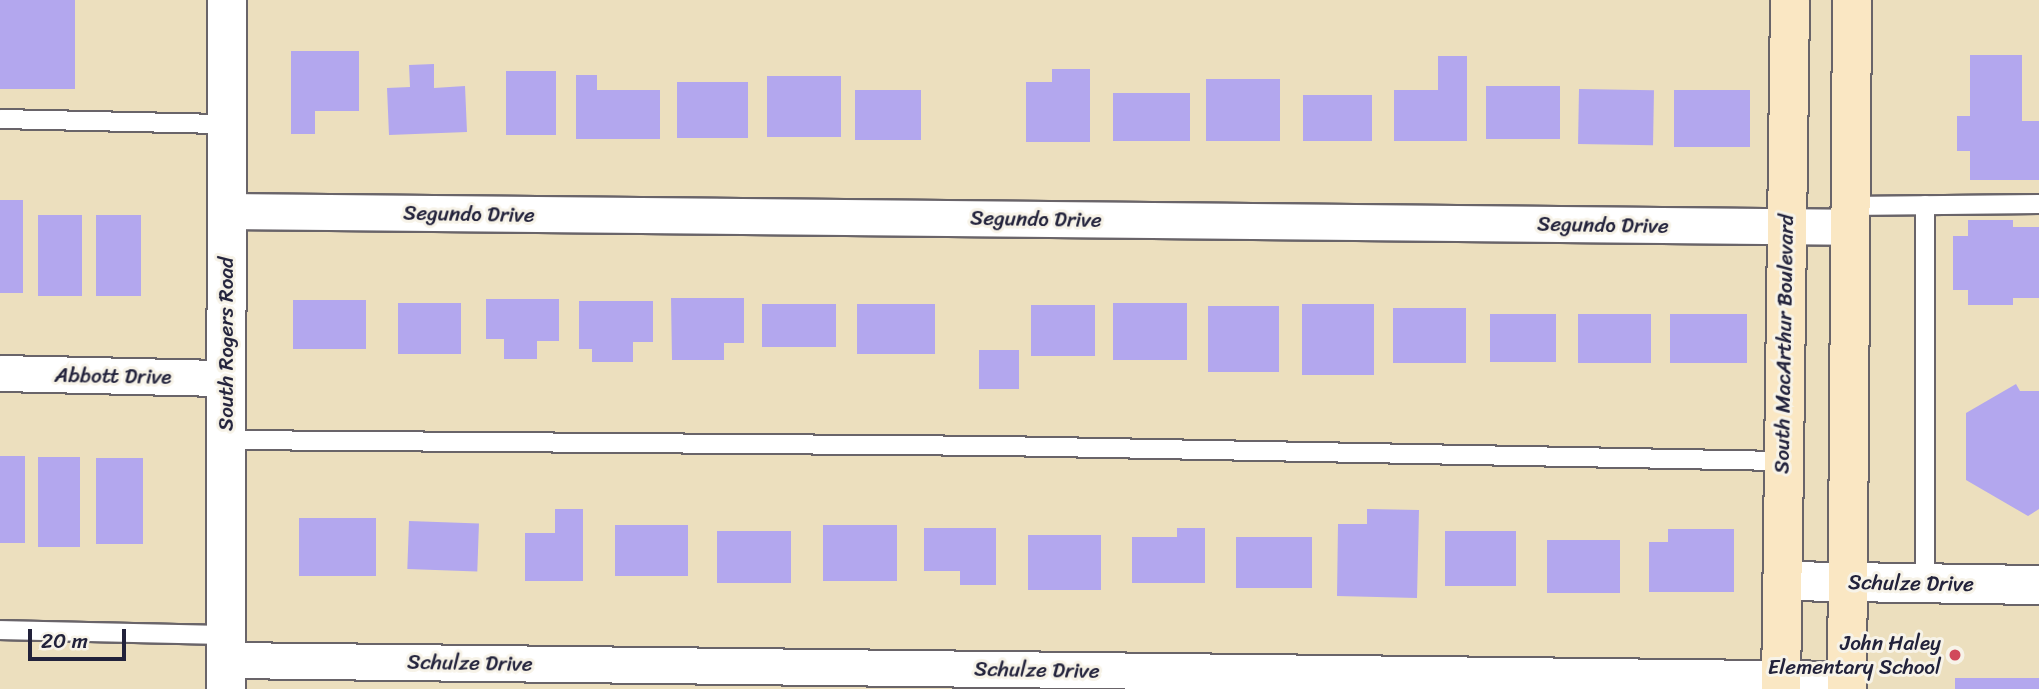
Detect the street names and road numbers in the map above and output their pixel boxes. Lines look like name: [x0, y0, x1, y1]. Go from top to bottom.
street label: Segundo Drive: [403, 200, 535, 228]
street label: Segundo Drive: [970, 205, 1102, 233]
street label: Segundo Drive: [1537, 211, 1669, 239]
street label: South MacArthur Boulevard: [1769, 215, 1799, 473]
street label: South Rogers Road: [213, 257, 239, 431]
street label: Abbott Drive: [54, 362, 172, 390]
street label: Schulze Drive: [1848, 569, 1974, 597]
street label: Schulze Drive: [407, 649, 533, 677]
street label: Schulze Drive: [974, 656, 1100, 684]

